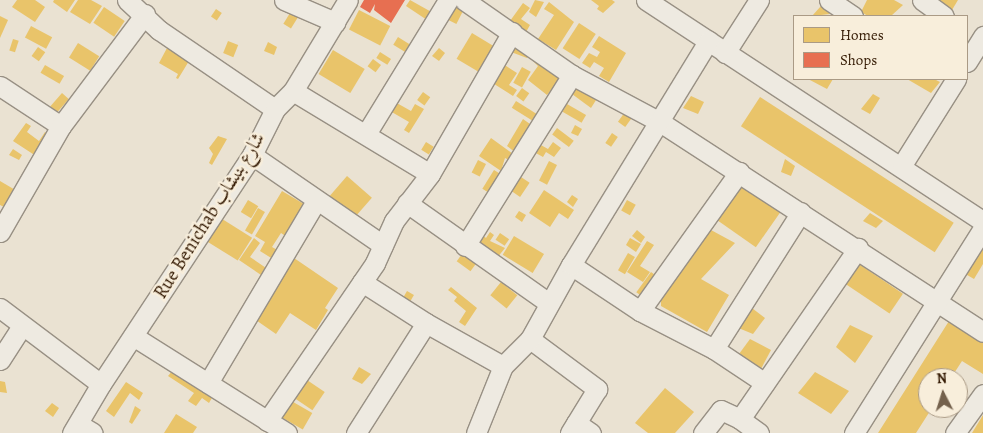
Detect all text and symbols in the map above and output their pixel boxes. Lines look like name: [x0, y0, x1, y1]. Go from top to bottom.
legend: [793, 15, 968, 80]
text: Homes: [840, 25, 884, 45]
text: Shops: [840, 50, 877, 70]
street label: Rue Benichab شارع بنيشاب: [150, 129, 270, 303]
north arrow: [918, 368, 968, 418]
text: N: [936, 369, 948, 388]

